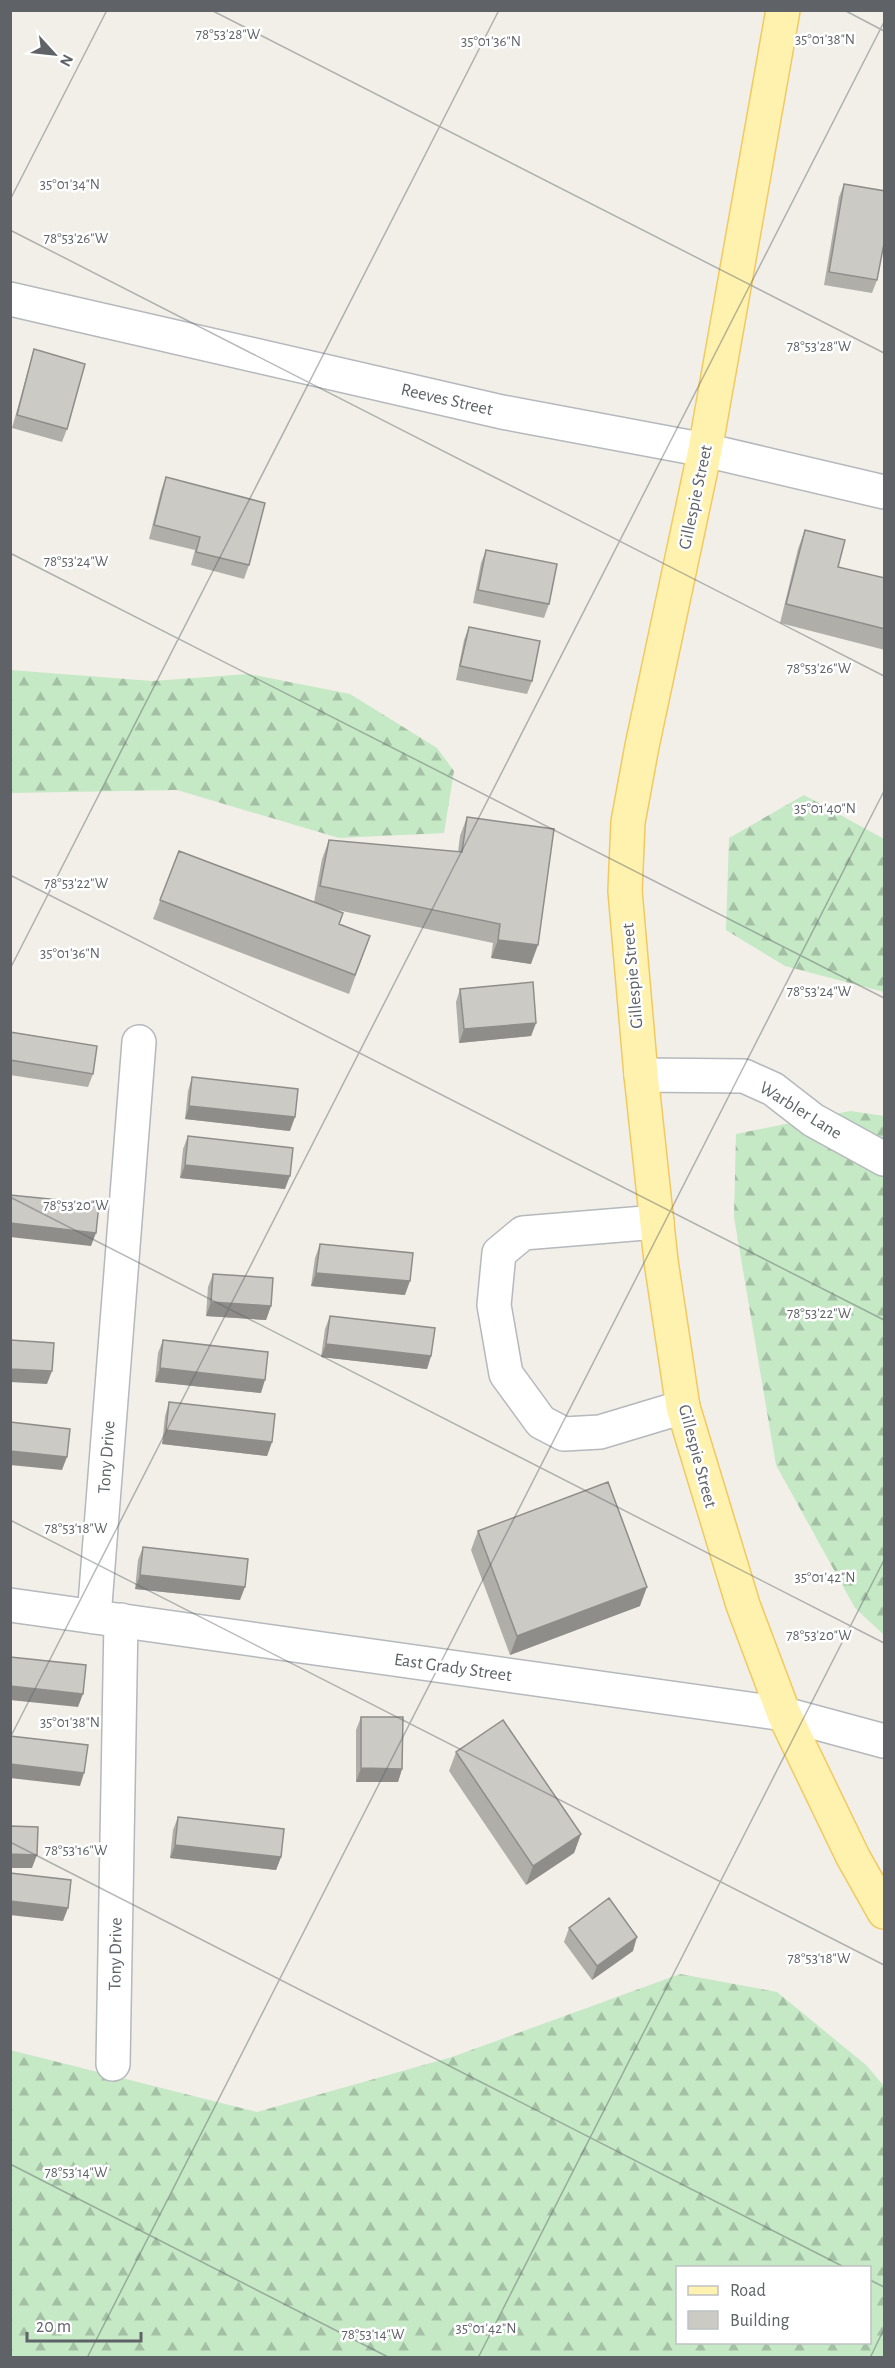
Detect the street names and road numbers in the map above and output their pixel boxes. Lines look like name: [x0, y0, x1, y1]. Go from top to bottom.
street label: Reeves Street: [399, 381, 495, 419]
street label: Gillespie Street: [676, 443, 716, 551]
street label: Gillespie Street: [619, 922, 647, 1030]
street label: Warbler Lane: [756, 1079, 845, 1143]
street label: Gillespie Street: [675, 1403, 720, 1510]
street label: Tony Drive: [95, 1420, 119, 1494]
street label: East Grady Street: [393, 1651, 513, 1685]
street label: Tony Drive: [106, 1917, 126, 1991]

